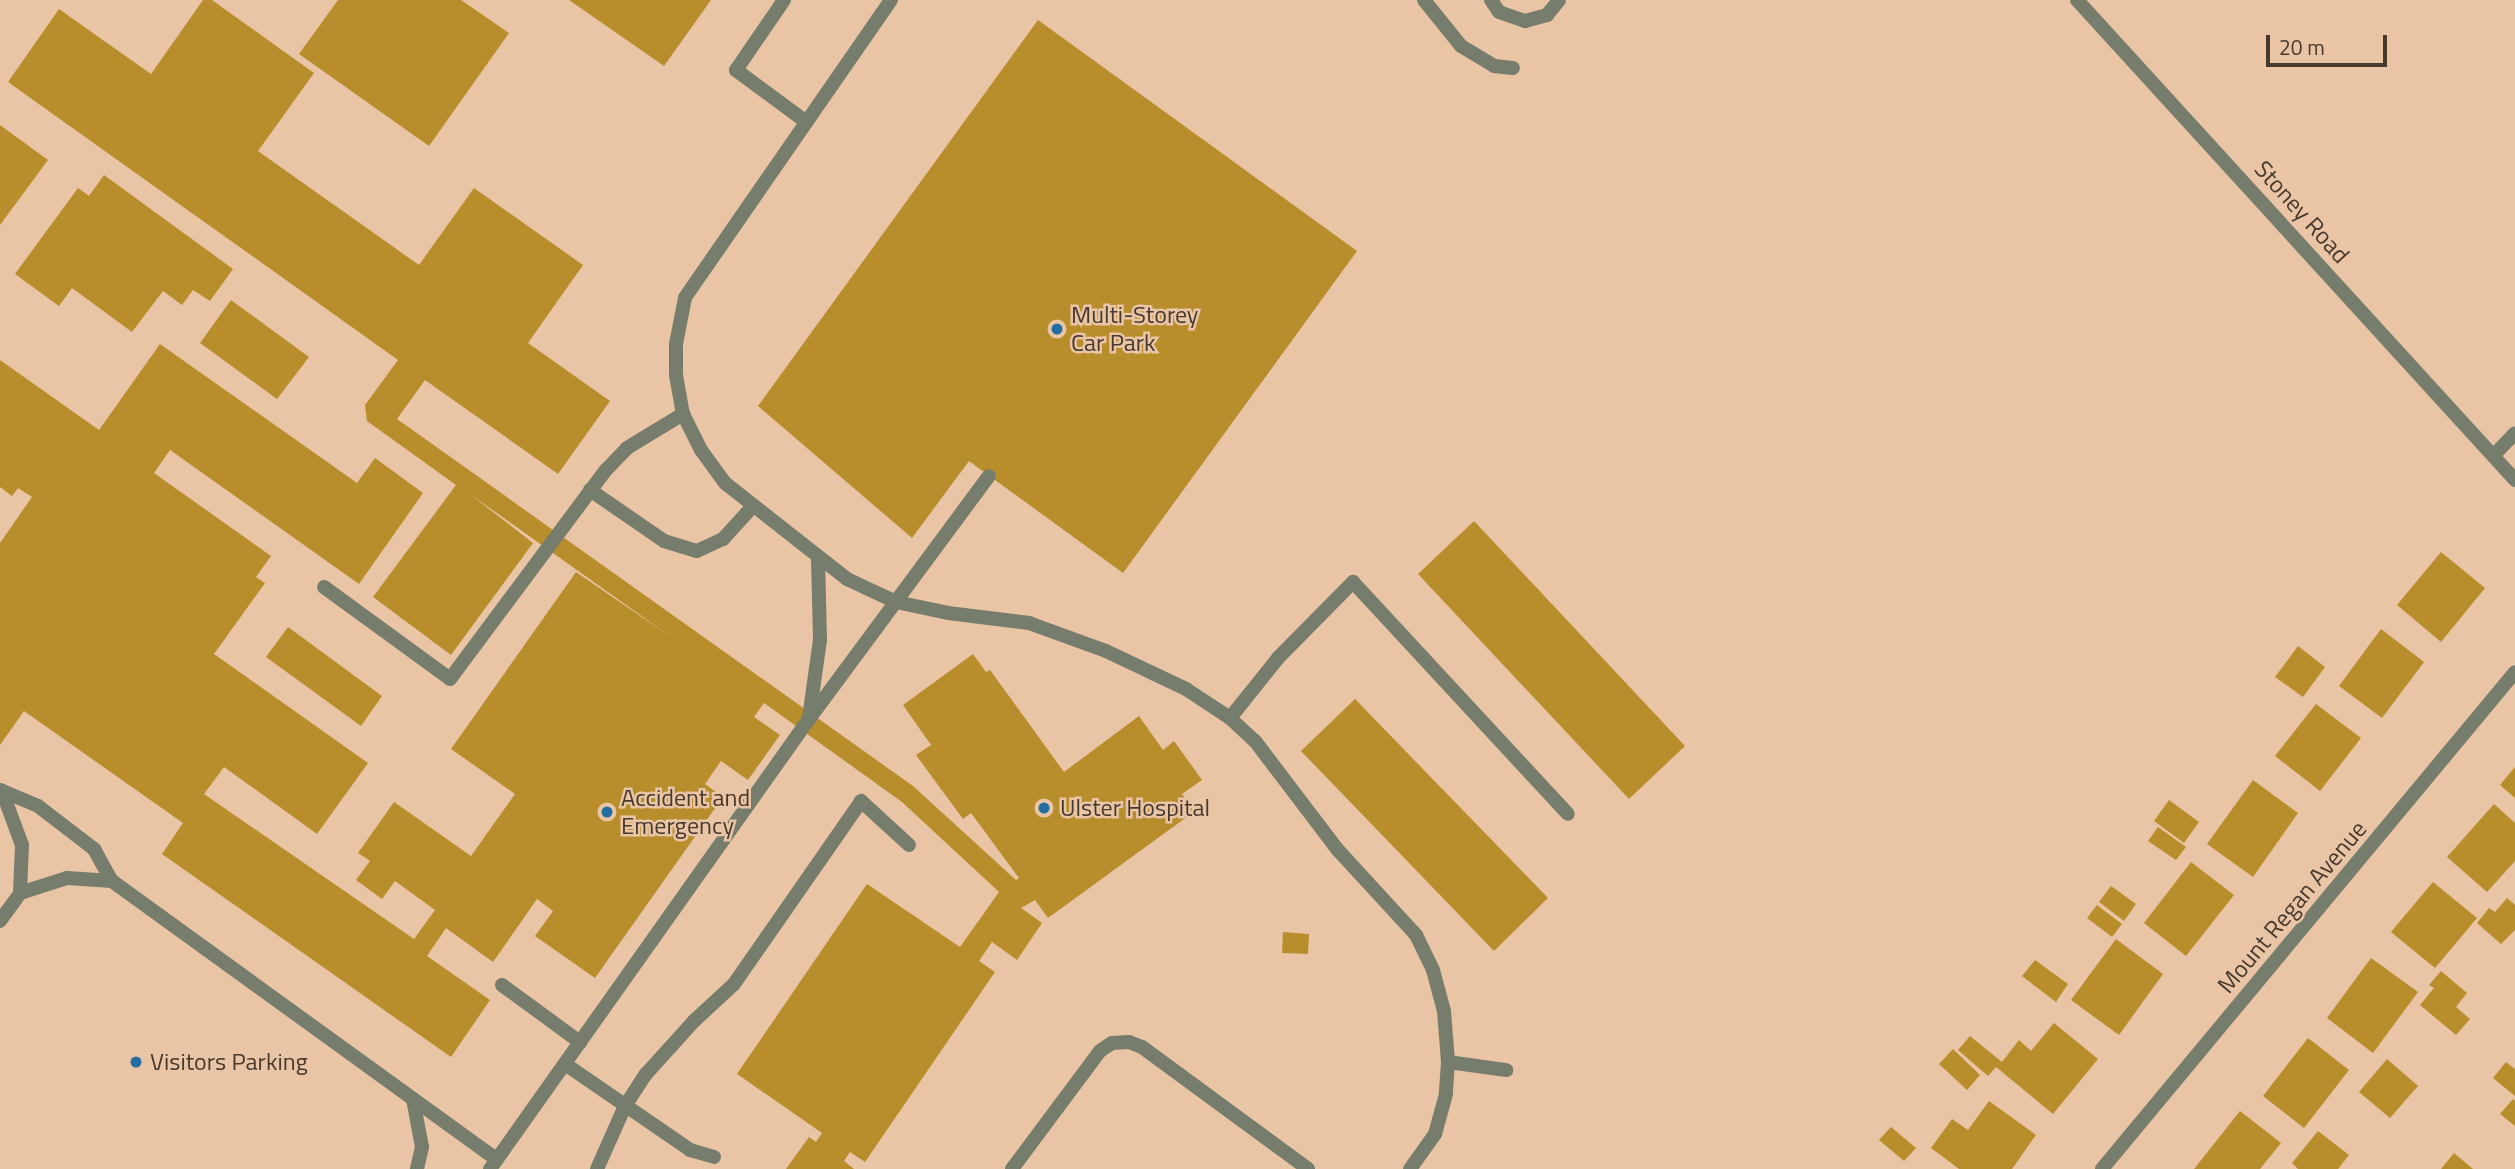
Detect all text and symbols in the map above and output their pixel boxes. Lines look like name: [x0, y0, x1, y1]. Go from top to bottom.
scale bar: [2270, 21, 2391, 65]
text: 20 m: [2279, 31, 2325, 63]
street label: Stoney Road: [2249, 155, 2355, 269]
place label: Multi-Storey Car Park: [1071, 301, 1198, 357]
marker: Multi-Storey Car Park: [1049, 321, 1065, 337]
place label: Accident and Emergency: [621, 784, 750, 840]
place label: Ulster Hospital: [1060, 794, 1210, 822]
marker: Ulster Hospital: [1034, 798, 1054, 818]
marker: Accident and Emergency: [599, 804, 615, 820]
street label: Mount Regan Avenue: [2211, 815, 2373, 999]
place label: Visitors Parking: [150, 1048, 308, 1076]
marker: Visitors Parking: [128, 1054, 144, 1070]

